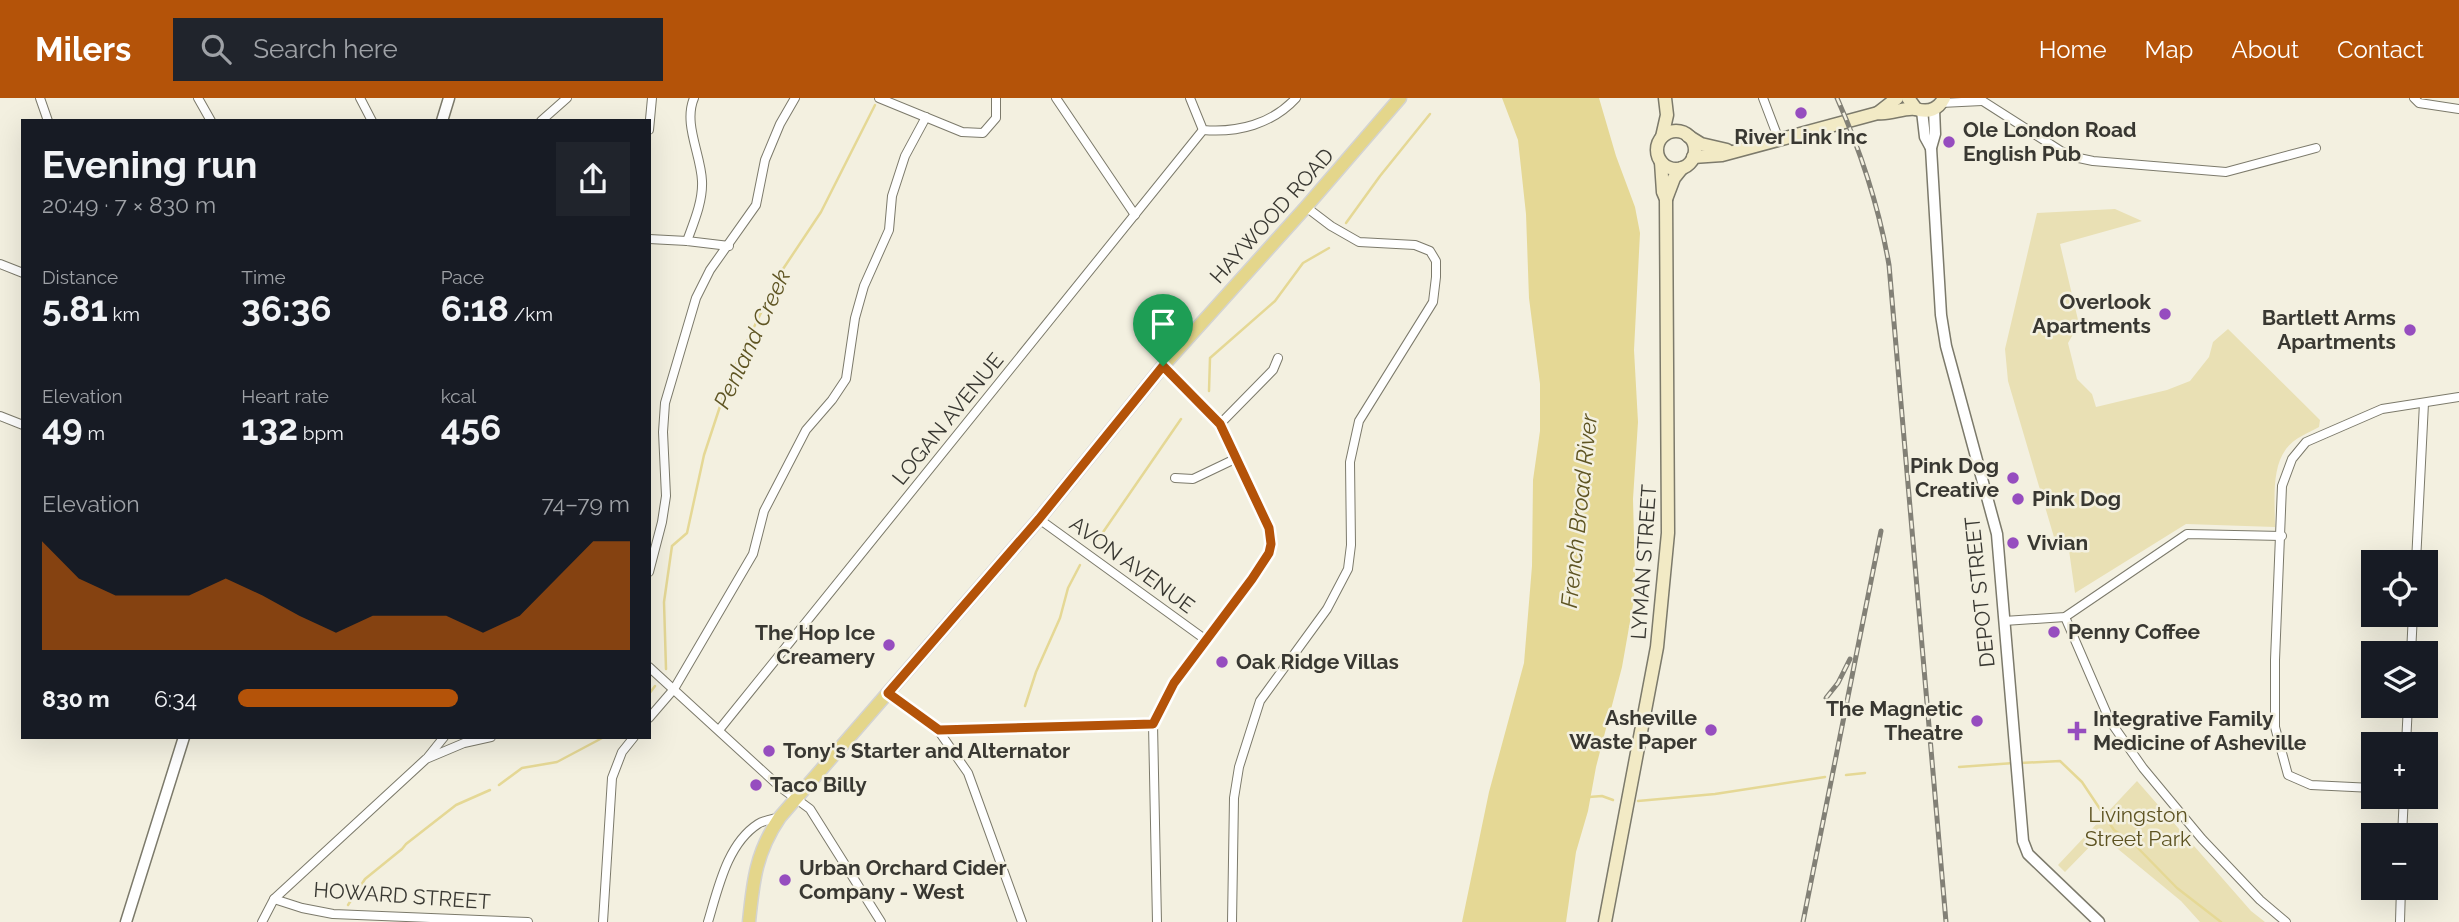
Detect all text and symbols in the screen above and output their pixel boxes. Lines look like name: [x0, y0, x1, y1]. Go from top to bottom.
search box: [173, 18, 663, 81]
text: Milers: [35, 30, 131, 69]
icon: search: [197, 30, 235, 68]
text: Search here: [253, 34, 398, 64]
text: Home: [2039, 35, 2107, 64]
text: Map: [2145, 35, 2193, 64]
text: About: [2231, 35, 2299, 64]
text: Contact: [2337, 35, 2424, 64]
marker: River Link Inc: [1793, 105, 1809, 121]
place label: Ole London Road English Pub: [1963, 117, 2137, 166]
place label: River Link Inc: [1734, 124, 1868, 149]
marker: Ole London Road English Pub: [1941, 134, 1957, 150]
text: Evening run: [42, 142, 257, 187]
button: share: [556, 142, 630, 216]
street label: HAYWOOD ROAD: [1204, 143, 1339, 288]
text: 20:49 · 7 × 830 m: [42, 191, 216, 218]
water label: Penland Creek: [707, 265, 796, 413]
text: Distance: [42, 266, 118, 288]
text: Time: [241, 266, 286, 288]
text: Pace: [441, 266, 484, 288]
text: 5.81: [42, 288, 108, 329]
text: 36:36: [241, 288, 332, 329]
text: 6:18: [441, 288, 509, 329]
place label: Overlook Apartments: [2032, 289, 2151, 338]
pin: [1133, 294, 1193, 366]
text: km: [108, 303, 140, 325]
text: /km: [509, 303, 553, 325]
icon: arrive: [1144, 305, 1182, 343]
place label: Bartlett Arms Apartments: [2262, 305, 2396, 354]
marker: Overlook Apartments: [2157, 306, 2173, 322]
marker: Bartlett Arms Apartments: [2402, 322, 2418, 338]
street label: LOGAN AVENUE: [887, 348, 1008, 490]
text: Elevation: [42, 385, 123, 407]
text: Heart rate: [241, 385, 329, 407]
text: kcal: [441, 385, 476, 407]
text: 49: [42, 407, 83, 448]
text: 132: [241, 407, 298, 448]
text: 456: [441, 407, 501, 448]
water label: French Broad River: [1555, 412, 1602, 609]
text: m: [83, 422, 105, 444]
text: bpm: [298, 422, 344, 444]
place label: Pink Dog Creative: [1910, 453, 1999, 502]
marker: Pink Dog Creative: [2005, 470, 2021, 486]
street label: LYMAN STREET: [1626, 483, 1661, 640]
place label: Pink Dog: [2032, 486, 2121, 511]
text: Elevation: [42, 490, 140, 517]
text: 74–79 m: [541, 490, 630, 517]
marker: Pink Dog: [2010, 491, 2026, 507]
street label: AVON AVENUE: [1065, 511, 1200, 618]
street label: DEPOT STREET: [1959, 515, 2000, 669]
place label: Vivian: [2027, 530, 2088, 555]
marker: Vivian: [2005, 535, 2021, 551]
map controls: [2361, 550, 2438, 900]
button: locate: [2361, 550, 2438, 627]
place label: Penny Coffee: [2068, 619, 2201, 644]
place label: The Hop Ice Creamery: [755, 620, 875, 669]
marker: Penny Coffee: [2046, 624, 2062, 640]
marker: The Hop Ice Creamery: [881, 637, 897, 653]
button: layers: [2361, 641, 2438, 718]
place label: Oak Ridge Villas: [1236, 649, 1399, 674]
marker: Oak Ridge Villas: [1214, 654, 1230, 670]
text: 830 m: [42, 685, 110, 712]
text: 6:34: [154, 685, 197, 712]
place label: The Magnetic Theatre: [1826, 696, 1963, 745]
place label: Asheville Waste Paper: [1569, 705, 1697, 754]
place label: Integrative Family Medicine of Asheville: [2093, 706, 2307, 755]
marker: The Magnetic Theatre: [1969, 713, 1985, 729]
marker: Integrative Family Medicine of Asheville: [2067, 721, 2087, 741]
marker: Asheville Waste Paper: [1703, 722, 1719, 738]
button: +: [2361, 732, 2438, 809]
place label: Tony's Starter and Alternator: [783, 738, 1070, 763]
marker: Tony's Starter and Alternator: [761, 743, 777, 759]
place label: Taco Billy: [770, 772, 867, 797]
marker: Taco Billy: [748, 777, 764, 793]
park label: Livingston Street Park: [2085, 802, 2191, 851]
button: −: [2361, 823, 2438, 900]
place label: Urban Orchard Cider Company - West: [799, 855, 1007, 904]
marker: Urban Orchard Cider Company - West: [777, 872, 793, 888]
street label: HOWARD STREET: [313, 877, 492, 914]

